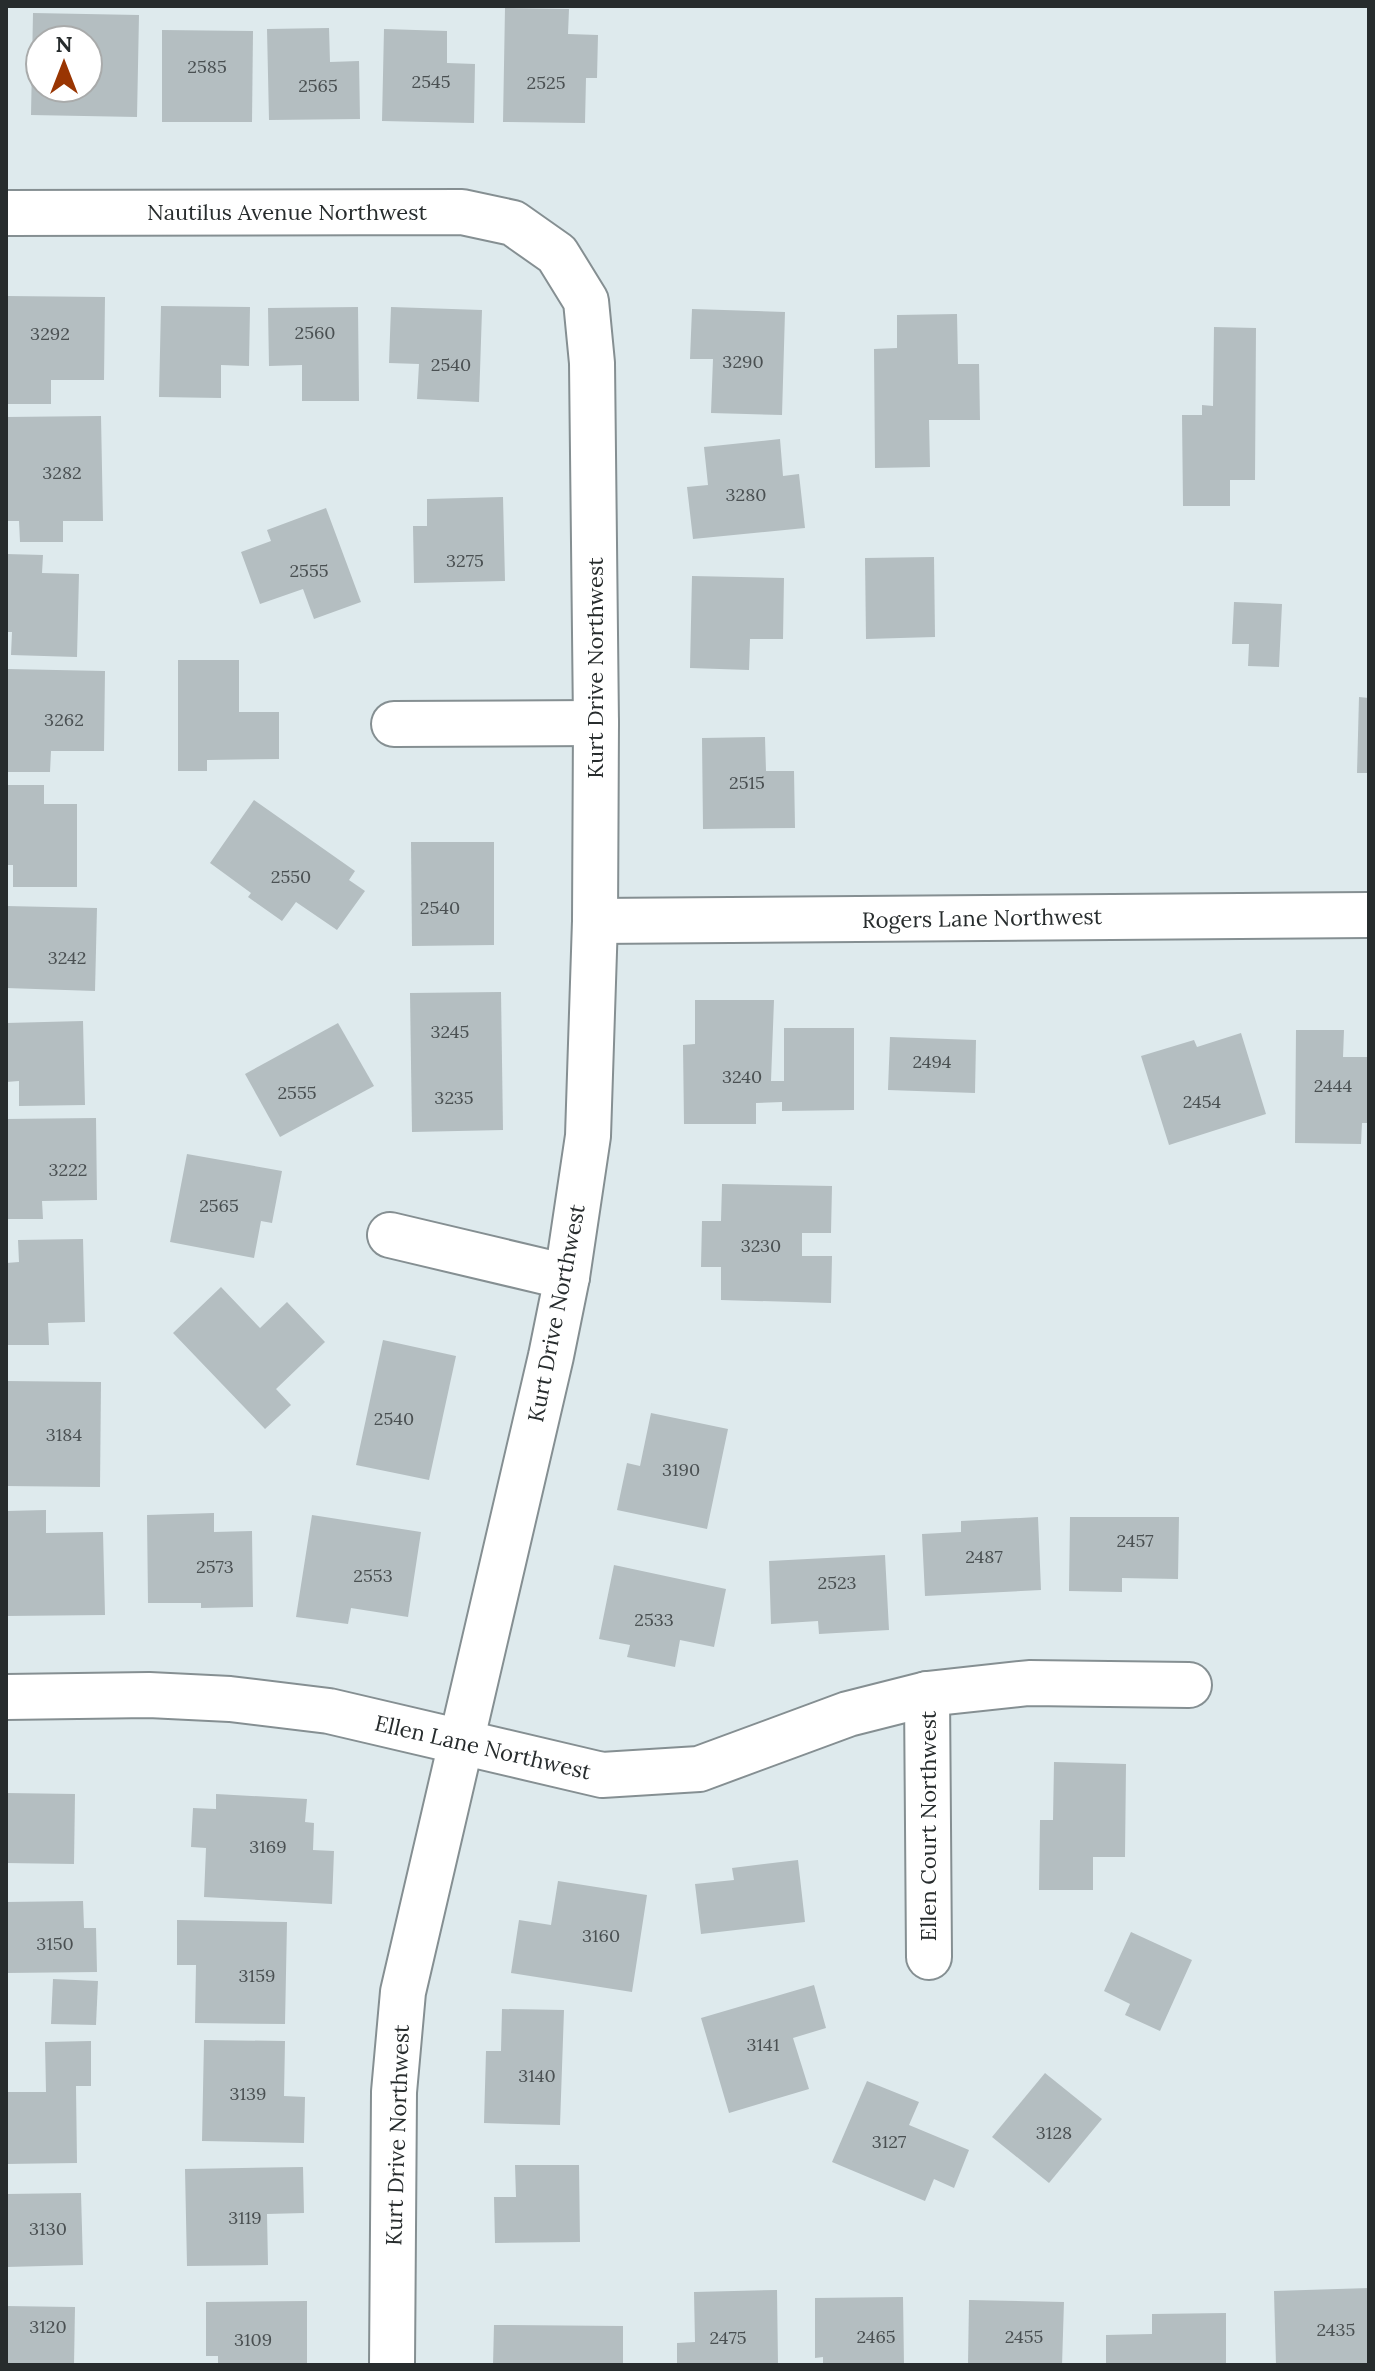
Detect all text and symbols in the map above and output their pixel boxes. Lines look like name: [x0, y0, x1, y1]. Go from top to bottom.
north arrow: [24, 24, 104, 104]
text: N: [55, 30, 73, 58]
house number: 2585: [187, 55, 227, 78]
house number: 2545: [411, 70, 451, 93]
house number: 2525: [527, 71, 565, 94]
house number: 2565: [298, 74, 338, 97]
street label: Nautilus Avenue Northwest: [147, 198, 427, 226]
house number: 2560: [294, 321, 336, 344]
house number: 3292: [30, 322, 70, 345]
house number: 3290: [722, 350, 764, 373]
house number: 2540: [431, 353, 471, 376]
house number: 3282: [42, 461, 82, 484]
house number: 3280: [726, 483, 767, 506]
house number: 3275: [446, 549, 484, 572]
street label: Kurt Drive Northwest: [581, 557, 609, 779]
house number: 2555: [289, 559, 329, 582]
house number: 3262: [44, 708, 84, 731]
house number: 2515: [729, 771, 765, 794]
house number: 2550: [271, 865, 311, 888]
house number: 2540: [420, 896, 460, 919]
street label: Rogers Lane Northwest: [862, 902, 1103, 934]
house number: 3242: [48, 946, 86, 969]
house number: 3245: [431, 1020, 469, 1043]
house number: 2494: [912, 1050, 952, 1073]
house number: 3240: [722, 1065, 762, 1088]
house number: 2444: [1314, 1074, 1353, 1097]
house number: 2555: [277, 1081, 317, 1104]
house number: 3235: [434, 1086, 474, 1109]
house number: 2454: [1183, 1090, 1222, 1113]
house number: 3222: [48, 1158, 88, 1181]
house number: 2565: [199, 1194, 239, 1217]
street label: Kurt Drive Northwest: [521, 1201, 591, 1424]
house number: 3230: [741, 1234, 781, 1257]
house number: 2540: [374, 1407, 414, 1430]
house number: 3184: [46, 1423, 82, 1446]
house number: 3190: [662, 1458, 700, 1481]
house number: 2457: [1116, 1529, 1154, 1552]
house number: 2487: [965, 1545, 1003, 1568]
house number: 2573: [196, 1555, 234, 1578]
house number: 2553: [353, 1564, 393, 1587]
house number: 2523: [818, 1571, 856, 1594]
house number: 2533: [634, 1608, 674, 1631]
street label: Ellen Lane Northwest: [372, 1709, 594, 1786]
street label: Ellen Court Northwest: [914, 1710, 942, 1941]
house number: 3169: [249, 1835, 287, 1858]
house number: 3160: [582, 1924, 620, 1947]
house number: 3150: [36, 1932, 74, 1955]
house number: 3159: [239, 1964, 275, 1987]
street label: Kurt Drive Northwest: [379, 2023, 415, 2246]
house number: 3141: [747, 2033, 779, 2056]
house number: 3140: [518, 2064, 556, 2087]
house number: 3139: [229, 2082, 267, 2105]
house number: 3128: [1036, 2121, 1072, 2144]
house number: 3127: [872, 2130, 906, 2153]
house number: 3119: [228, 2206, 262, 2229]
house number: 3130: [29, 2217, 67, 2240]
house number: 3120: [29, 2315, 67, 2338]
house number: 2435: [1317, 2318, 1355, 2341]
house number: 2465: [856, 2325, 896, 2348]
house number: 2455: [1005, 2325, 1043, 2348]
house number: 2475: [709, 2326, 747, 2349]
house number: 3109: [234, 2328, 272, 2351]

